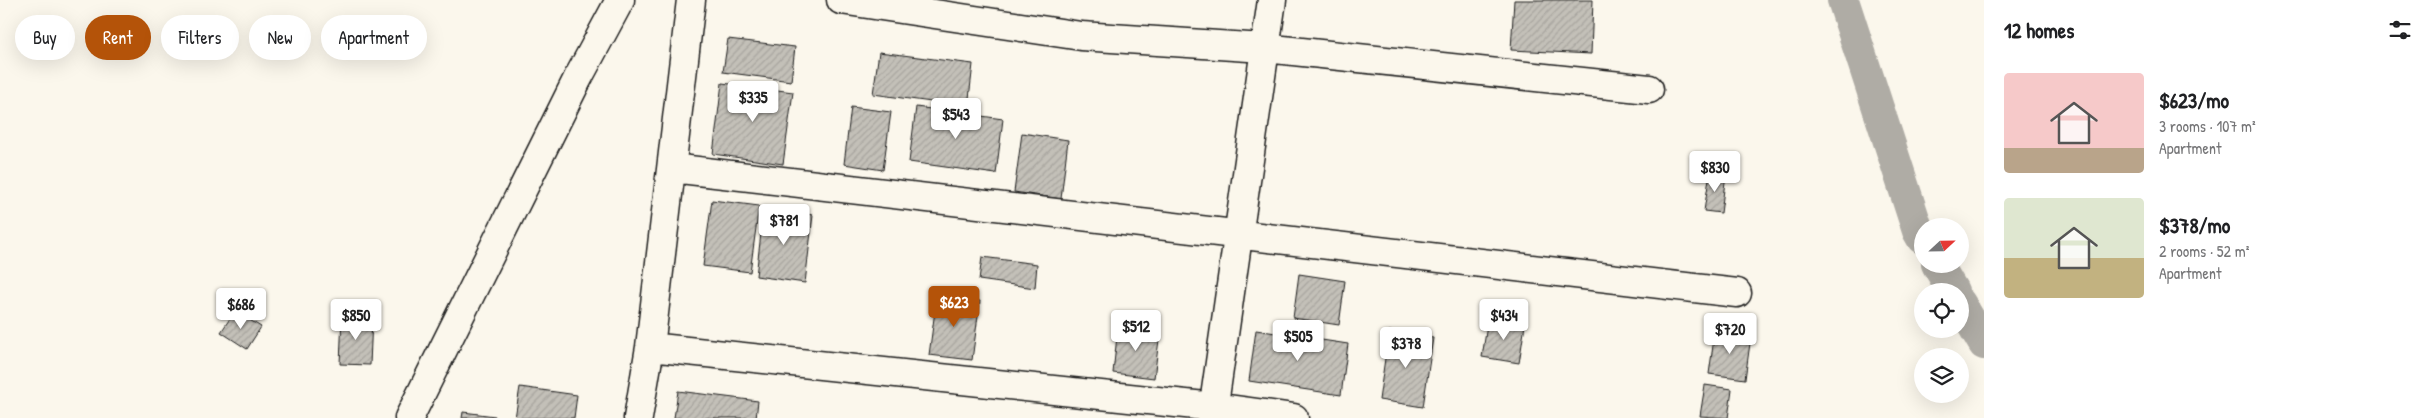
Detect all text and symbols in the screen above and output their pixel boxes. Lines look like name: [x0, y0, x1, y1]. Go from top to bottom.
chip: Buy: [15, 15, 75, 60]
chip: Rent: [85, 15, 151, 60]
chip: Filters: [161, 15, 239, 60]
chip: New: [249, 15, 311, 60]
chip: Apartment: [321, 15, 427, 60]
text: 12 homes: [2004, 16, 2074, 45]
icon: filters: [2386, 16, 2414, 44]
pin: $335: [723, 80, 783, 123]
text: $335: [738, 86, 768, 108]
text: $623/mo: [2159, 86, 2229, 115]
icon: home: [2044, 93, 2104, 153]
pin: $543: [926, 98, 986, 140]
text: $543: [942, 103, 970, 125]
text: 3 rooms · 107 m²: [2159, 115, 2256, 137]
text: Apartment: [2159, 137, 2222, 159]
pin: $830: [1685, 150, 1745, 193]
text: $830: [1700, 156, 1730, 178]
pin: $781: [754, 204, 814, 246]
text: $781: [770, 209, 798, 231]
text: $378/mo: [2159, 211, 2230, 240]
north arrow: [1914, 218, 1969, 272]
map controls: [1914, 218, 1969, 403]
icon: home: [2044, 218, 2104, 278]
text: 2 rooms · 52 m²: [2159, 240, 2249, 262]
text: Apartment: [2159, 262, 2222, 284]
button: locate: [1914, 283, 1969, 338]
pin: $623: [924, 286, 984, 328]
pin: $686: [211, 288, 271, 330]
text: $623: [939, 291, 969, 313]
text: $686: [227, 293, 255, 315]
pin: $850: [326, 298, 386, 341]
pin: $434: [1474, 298, 1534, 341]
text: $850: [342, 304, 370, 326]
text: $434: [1490, 304, 1518, 326]
pin: $512: [1106, 310, 1166, 352]
pin: $720: [1700, 312, 1760, 355]
text: $512: [1122, 315, 1150, 337]
text: $720: [1715, 318, 1745, 340]
pin: $505: [1268, 320, 1328, 362]
text: $505: [1284, 325, 1312, 347]
pin: $378: [1376, 326, 1436, 369]
text: $378: [1391, 332, 1421, 354]
button: layers: [1914, 348, 1969, 403]

